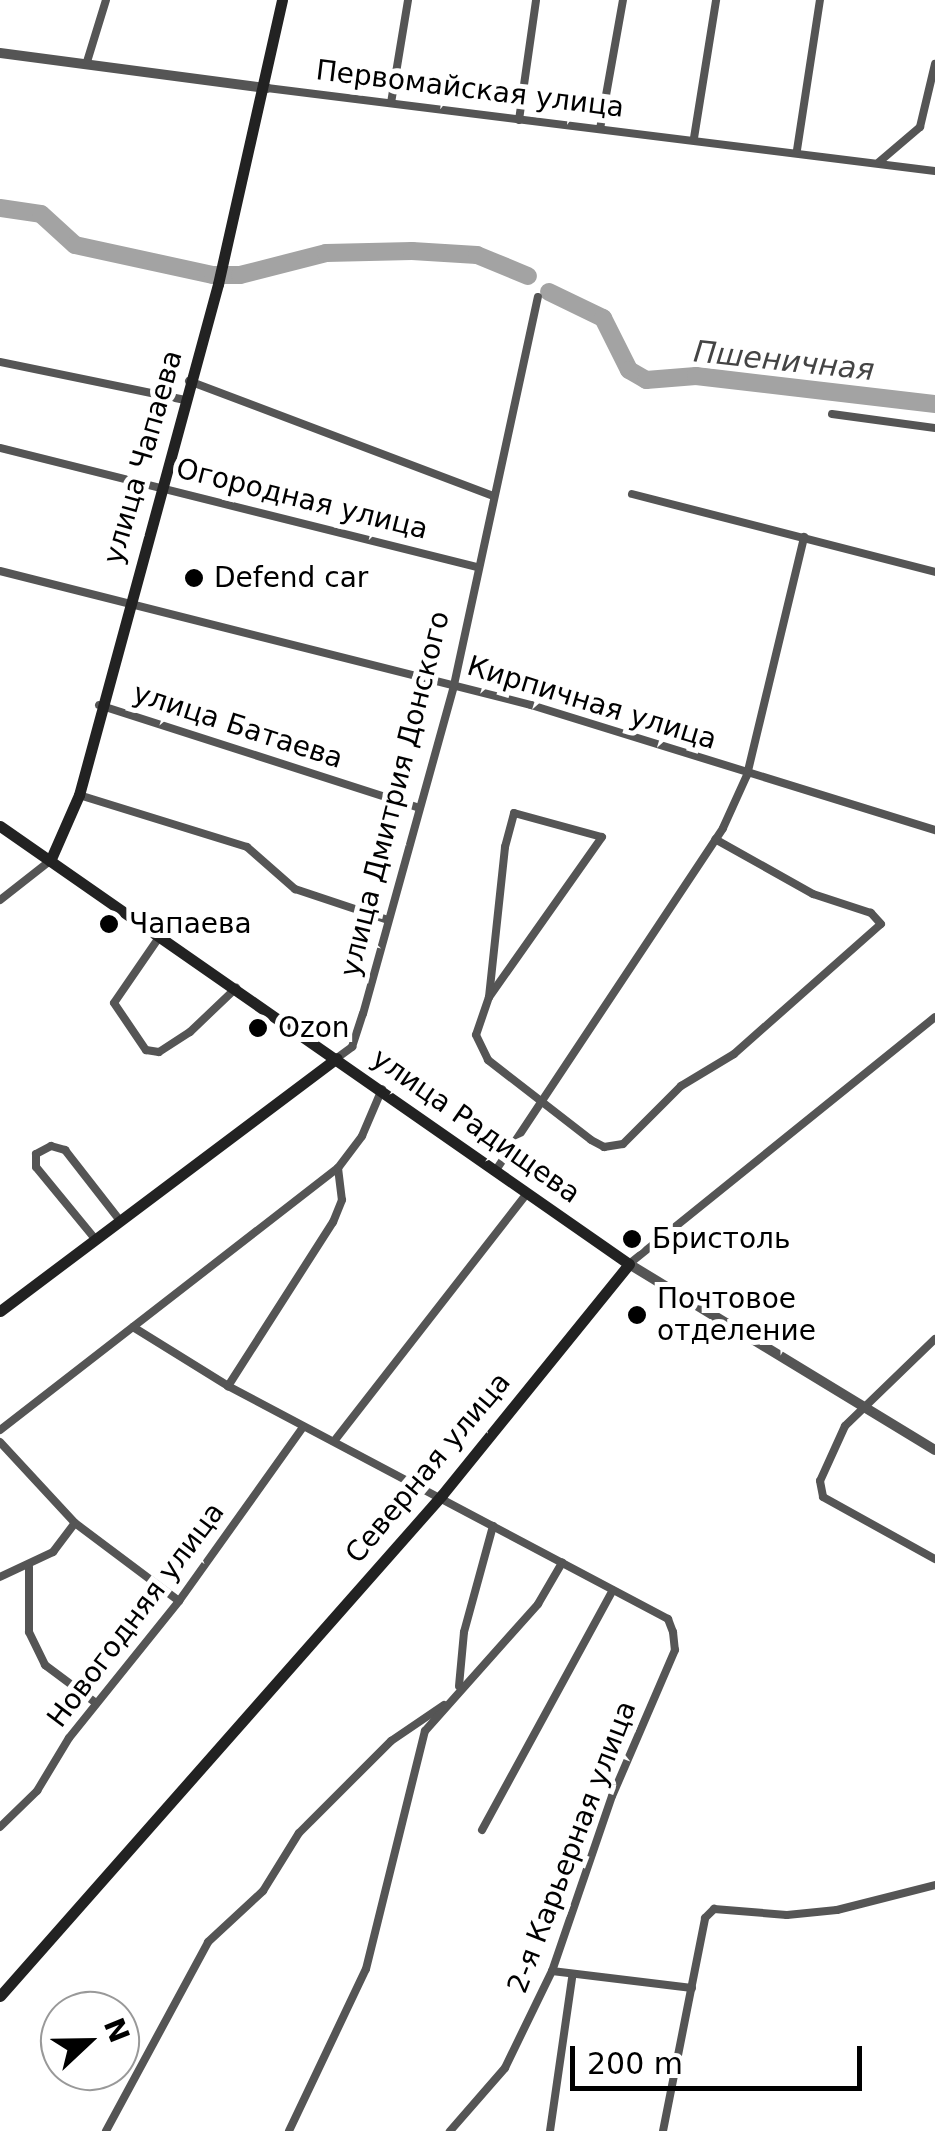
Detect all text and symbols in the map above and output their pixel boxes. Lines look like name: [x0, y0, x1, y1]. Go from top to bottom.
street label: Первомайская улица: [314, 53, 626, 125]
water label: Пшеничная: [692, 334, 876, 388]
street label: улица Чапаева: [96, 346, 190, 568]
street label: Огородная улица: [173, 451, 431, 547]
place label: Defend car: [214, 561, 368, 595]
marker: Defend car: [183, 567, 205, 589]
street label: улица Дмитрия Донского: [333, 608, 457, 980]
street label: Кирпичная улица: [463, 649, 721, 757]
street label: улица Батаева: [129, 676, 347, 776]
place label: Чапаева: [129, 907, 252, 941]
marker: Чапаева: [98, 913, 120, 935]
place label: Ozon: [278, 1011, 350, 1045]
marker: Ozon: [247, 1017, 269, 1039]
street label: улица Радищева: [365, 1042, 587, 1210]
place label: Бристоль: [652, 1222, 790, 1256]
marker: Бристоль: [621, 1228, 643, 1250]
place label: Почтовое отделение: [657, 1282, 816, 1348]
marker: Почтовое отделение: [626, 1304, 648, 1326]
street label: Северная улица: [339, 1366, 517, 1570]
street label: Новогодняя улица: [40, 1496, 232, 1734]
street label: 2-я Карьерная улица: [501, 1696, 643, 1998]
north arrow: [40, 1991, 140, 2091]
text: N: [97, 2013, 136, 2047]
scale bar: [575, 2026, 868, 2088]
text: 200 m: [587, 2046, 683, 2081]

